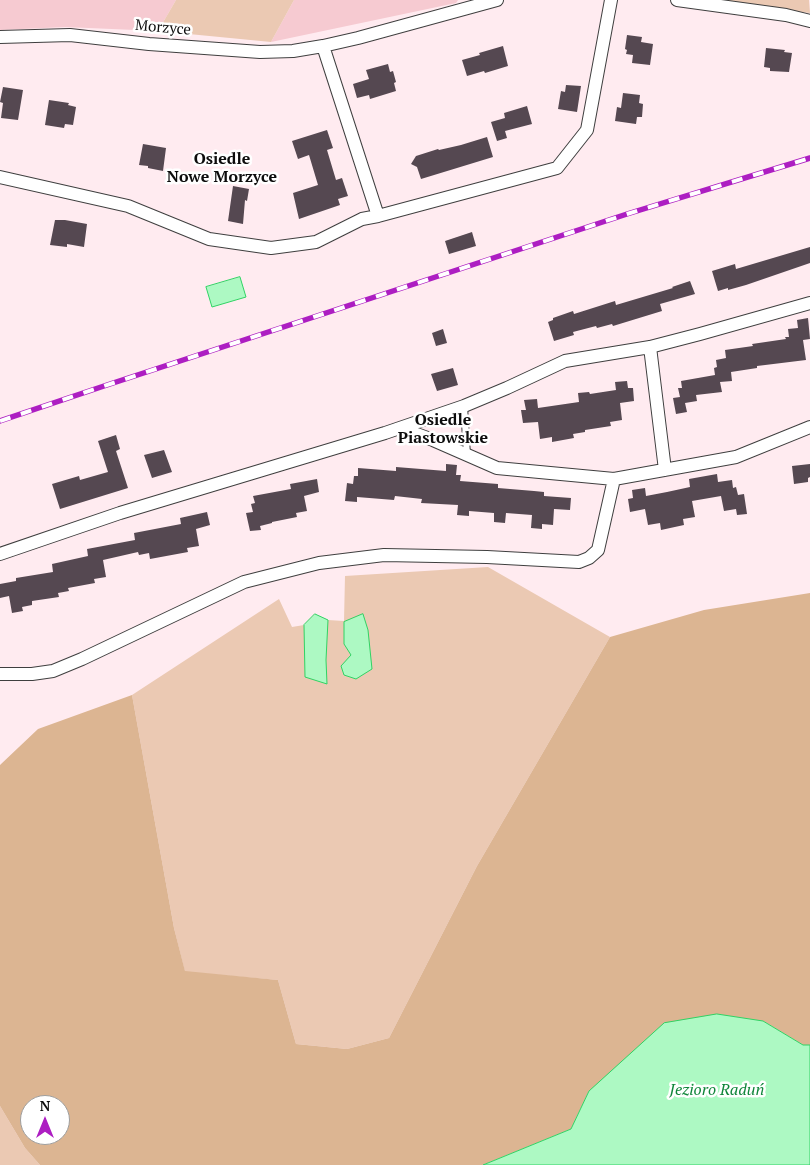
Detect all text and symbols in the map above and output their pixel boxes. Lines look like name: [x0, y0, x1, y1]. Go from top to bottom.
street label: Morzyce: [134, 17, 192, 39]
district label: Osiedle Nowe Morzyce: [167, 149, 277, 187]
district label: Osiedle Piastowskie: [398, 410, 488, 448]
water label: Jezioro Raduń: [670, 1080, 764, 1100]
north arrow: [20, 1095, 70, 1145]
text: N: [40, 1096, 50, 1115]

